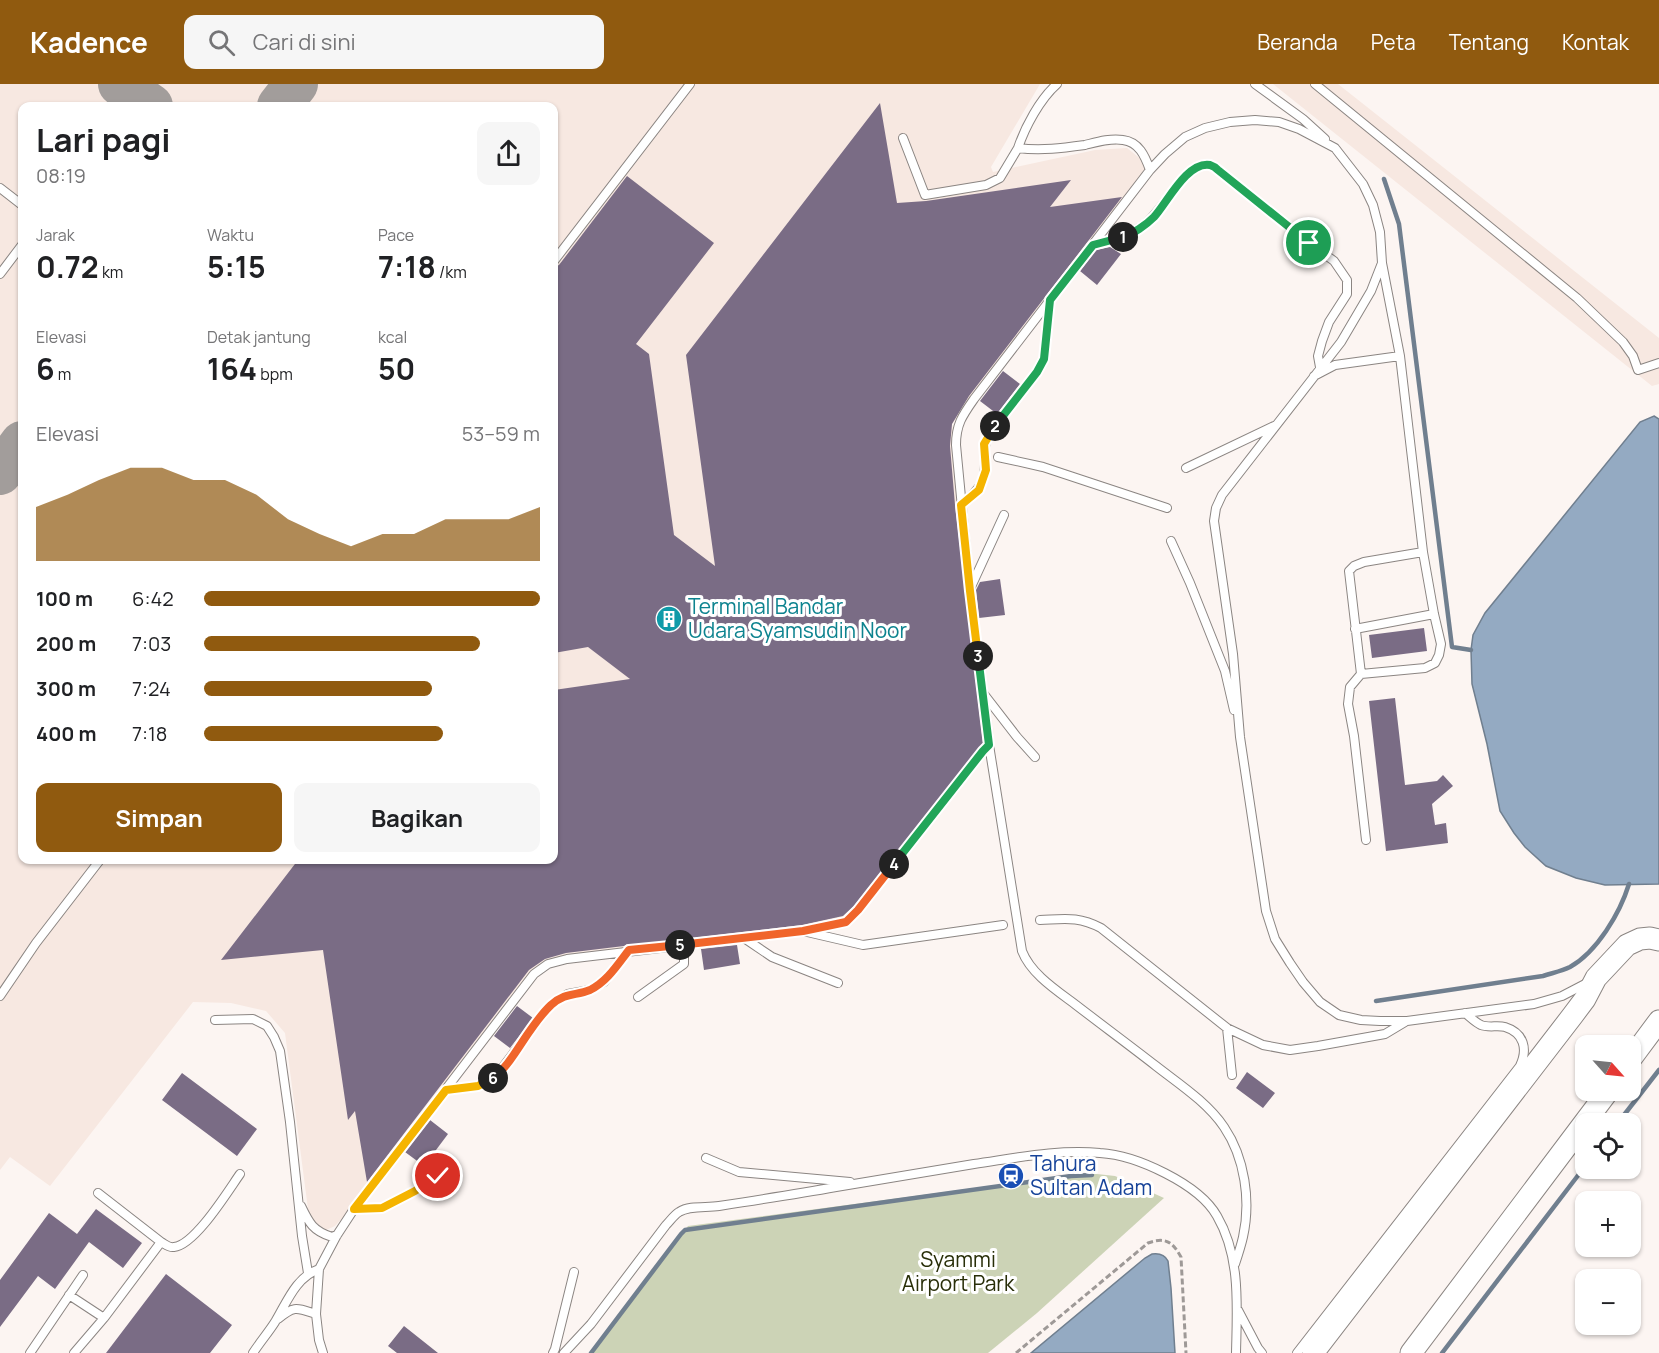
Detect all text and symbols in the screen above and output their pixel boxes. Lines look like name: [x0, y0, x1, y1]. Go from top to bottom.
search box: [184, 15, 604, 69]
text: Kadence: [30, 23, 148, 61]
icon: search: [205, 26, 238, 59]
text: Cari di sini: [253, 27, 356, 57]
text: Beranda: [1257, 28, 1338, 56]
text: Peta: [1371, 28, 1416, 56]
text: Tentang: [1449, 28, 1529, 56]
text: Kontak: [1562, 28, 1629, 56]
text: Lari pagi: [36, 117, 171, 162]
button: share: [477, 122, 540, 185]
text: 08:19: [36, 162, 86, 189]
pin: [1283, 217, 1334, 268]
pin: 1: [1108, 222, 1138, 252]
text: Jarak: [36, 224, 75, 246]
text: Waktu: [207, 224, 254, 246]
text: Pace: [378, 224, 414, 246]
text: 1: [1119, 226, 1127, 248]
icon: arrive: [1292, 226, 1325, 259]
text: 0.72: [36, 246, 99, 287]
text: 5:15: [207, 246, 266, 287]
text: 7:18: [378, 246, 436, 287]
text: km: [99, 261, 123, 283]
text: /km: [436, 261, 467, 283]
text: Elevasi: [36, 326, 87, 348]
text: Detak jantung: [207, 326, 311, 348]
text: kcal: [378, 326, 407, 348]
text: 6: [36, 348, 55, 389]
text: 164: [207, 348, 257, 389]
text: 50: [378, 348, 415, 389]
text: m: [55, 363, 71, 385]
text: bpm: [257, 363, 293, 385]
pin: 2: [980, 411, 1010, 441]
text: 2: [990, 415, 1000, 437]
text: Elevasi: [36, 420, 99, 447]
text: 53–59 m: [462, 420, 540, 447]
text: 100 m: [36, 585, 93, 612]
text: 6:42: [132, 585, 174, 612]
place label: Terminal Bandar Udara Syamsudin Noor: [688, 592, 907, 644]
building icon: Terminal Bandar Udara Syamsudin Noor: [654, 604, 684, 634]
text: 200 m: [36, 630, 96, 657]
text: 7:03: [132, 630, 171, 657]
pin: 3: [963, 641, 993, 671]
text: 3: [973, 645, 983, 667]
text: 300 m: [36, 675, 96, 702]
text: 7:24: [132, 675, 171, 702]
text: 400 m: [36, 720, 96, 747]
text: 7:18: [132, 720, 167, 747]
button: Simpan: [36, 783, 282, 852]
button: Bagikan: [294, 783, 540, 852]
pin: 4: [879, 849, 909, 879]
text: 4: [889, 853, 899, 875]
pin: 5: [665, 930, 695, 960]
text: 5: [675, 934, 685, 956]
north arrow: [1575, 1035, 1641, 1101]
map controls: [1575, 1035, 1641, 1335]
pin: 6: [478, 1063, 508, 1093]
text: 6: [488, 1067, 498, 1089]
button: locate: [1575, 1113, 1641, 1179]
place label: Tahura Sultan Adam: [1030, 1149, 1152, 1201]
pin: [412, 1150, 463, 1201]
icon: check: [421, 1159, 454, 1192]
station icon: Tahura Sultan Adam: [996, 1161, 1026, 1191]
button: +: [1575, 1191, 1641, 1257]
park label: Syammi Airport Park: [902, 1245, 1015, 1297]
button: −: [1575, 1269, 1641, 1335]

